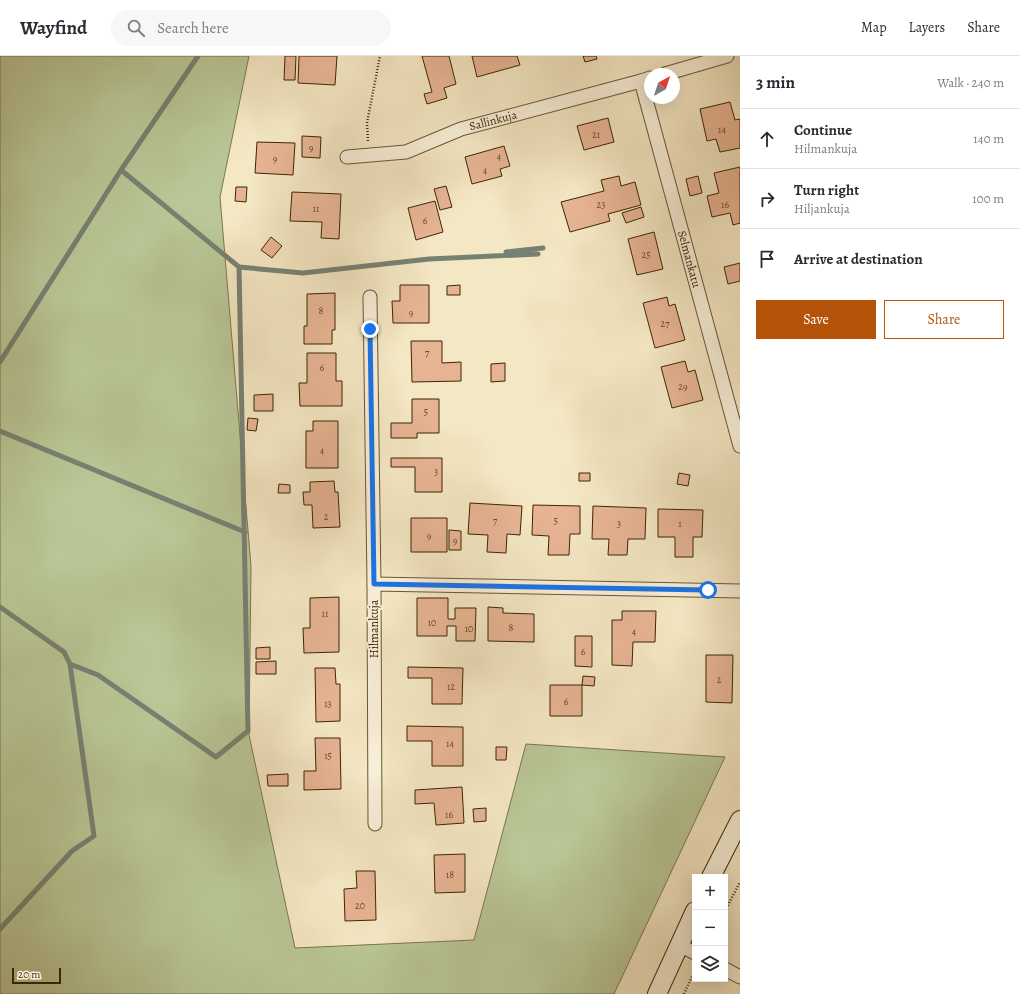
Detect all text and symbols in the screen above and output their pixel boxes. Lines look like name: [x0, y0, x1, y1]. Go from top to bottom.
search box: [111, 10, 391, 46]
text: Wayfind: [20, 15, 87, 41]
icon: search: [125, 17, 147, 39]
text: Search here: [157, 18, 229, 38]
text: Map: [861, 18, 887, 37]
text: Layers: [909, 18, 945, 37]
text: Share: [967, 18, 1000, 37]
north arrow: [644, 68, 680, 104]
text: 3 min: [756, 71, 795, 94]
text: Walk · 240 m: [937, 74, 1004, 91]
street label: Sallinkuja: [467, 106, 519, 134]
text: Continue: [794, 120, 852, 140]
house number: 14: [718, 123, 726, 136]
house number: 21: [592, 128, 601, 141]
icon: ahead: [756, 128, 778, 150]
text: 140 m: [973, 130, 1004, 147]
text: Hilmankuja: [794, 140, 857, 157]
house number: 9: [309, 141, 314, 154]
house number: 4: [497, 150, 502, 163]
house number: 9: [273, 152, 278, 165]
house number: 4: [483, 164, 488, 177]
text: Turn right: [794, 180, 859, 200]
icon: right: [756, 188, 778, 210]
text: 100 m: [972, 190, 1004, 207]
house number: 23: [597, 198, 605, 211]
house number: 16: [721, 198, 729, 211]
text: Hiljankuja: [794, 200, 850, 217]
house number: 11: [313, 202, 320, 215]
house number: 6: [423, 214, 428, 227]
street label: Selmankatu: [674, 229, 705, 290]
house number: 25: [641, 248, 651, 261]
icon: arrive: [756, 248, 778, 270]
text: Arrive at destination: [794, 249, 923, 269]
button: Save: [756, 300, 876, 339]
button: Share: [884, 300, 1004, 339]
house number: 8: [319, 304, 324, 317]
house number: 9: [409, 306, 414, 319]
house number: 27: [661, 317, 670, 330]
route end: [361, 320, 379, 338]
house number: 7: [425, 346, 430, 359]
house number: 6: [320, 361, 325, 374]
house number: 29: [678, 380, 688, 393]
house number: 5: [424, 405, 428, 418]
house number: 4: [320, 444, 325, 457]
house number: 3: [434, 465, 438, 478]
house number: 2: [324, 510, 329, 523]
house number: 7: [493, 514, 498, 527]
house number: 5: [554, 514, 558, 527]
house number: 3: [617, 517, 621, 530]
house number: 1: [678, 517, 682, 530]
house number: 9: [427, 529, 432, 542]
house number: 9: [453, 534, 458, 547]
route start: [699, 581, 717, 599]
street label: Hilmankuja: [366, 599, 382, 658]
house number: 11: [322, 607, 329, 620]
house number: 10: [428, 616, 436, 629]
house number: 8: [509, 621, 514, 634]
house number: 10: [465, 622, 473, 635]
house number: 4: [632, 625, 637, 638]
house number: 6: [581, 645, 586, 658]
house number: 2: [717, 673, 722, 686]
house number: 12: [447, 680, 455, 693]
house number: 6: [564, 695, 569, 708]
house number: 13: [324, 697, 332, 710]
house number: 14: [446, 737, 454, 750]
house number: 15: [324, 749, 332, 762]
house number: 16: [445, 808, 453, 821]
house number: 18: [446, 868, 454, 881]
map controls: [692, 874, 728, 982]
button: +: [692, 874, 728, 910]
house number: 20: [355, 899, 365, 912]
button: −: [692, 910, 728, 946]
button: layers: [692, 946, 728, 982]
scale bar: [12, 966, 61, 985]
text: 20 m: [18, 967, 40, 982]

